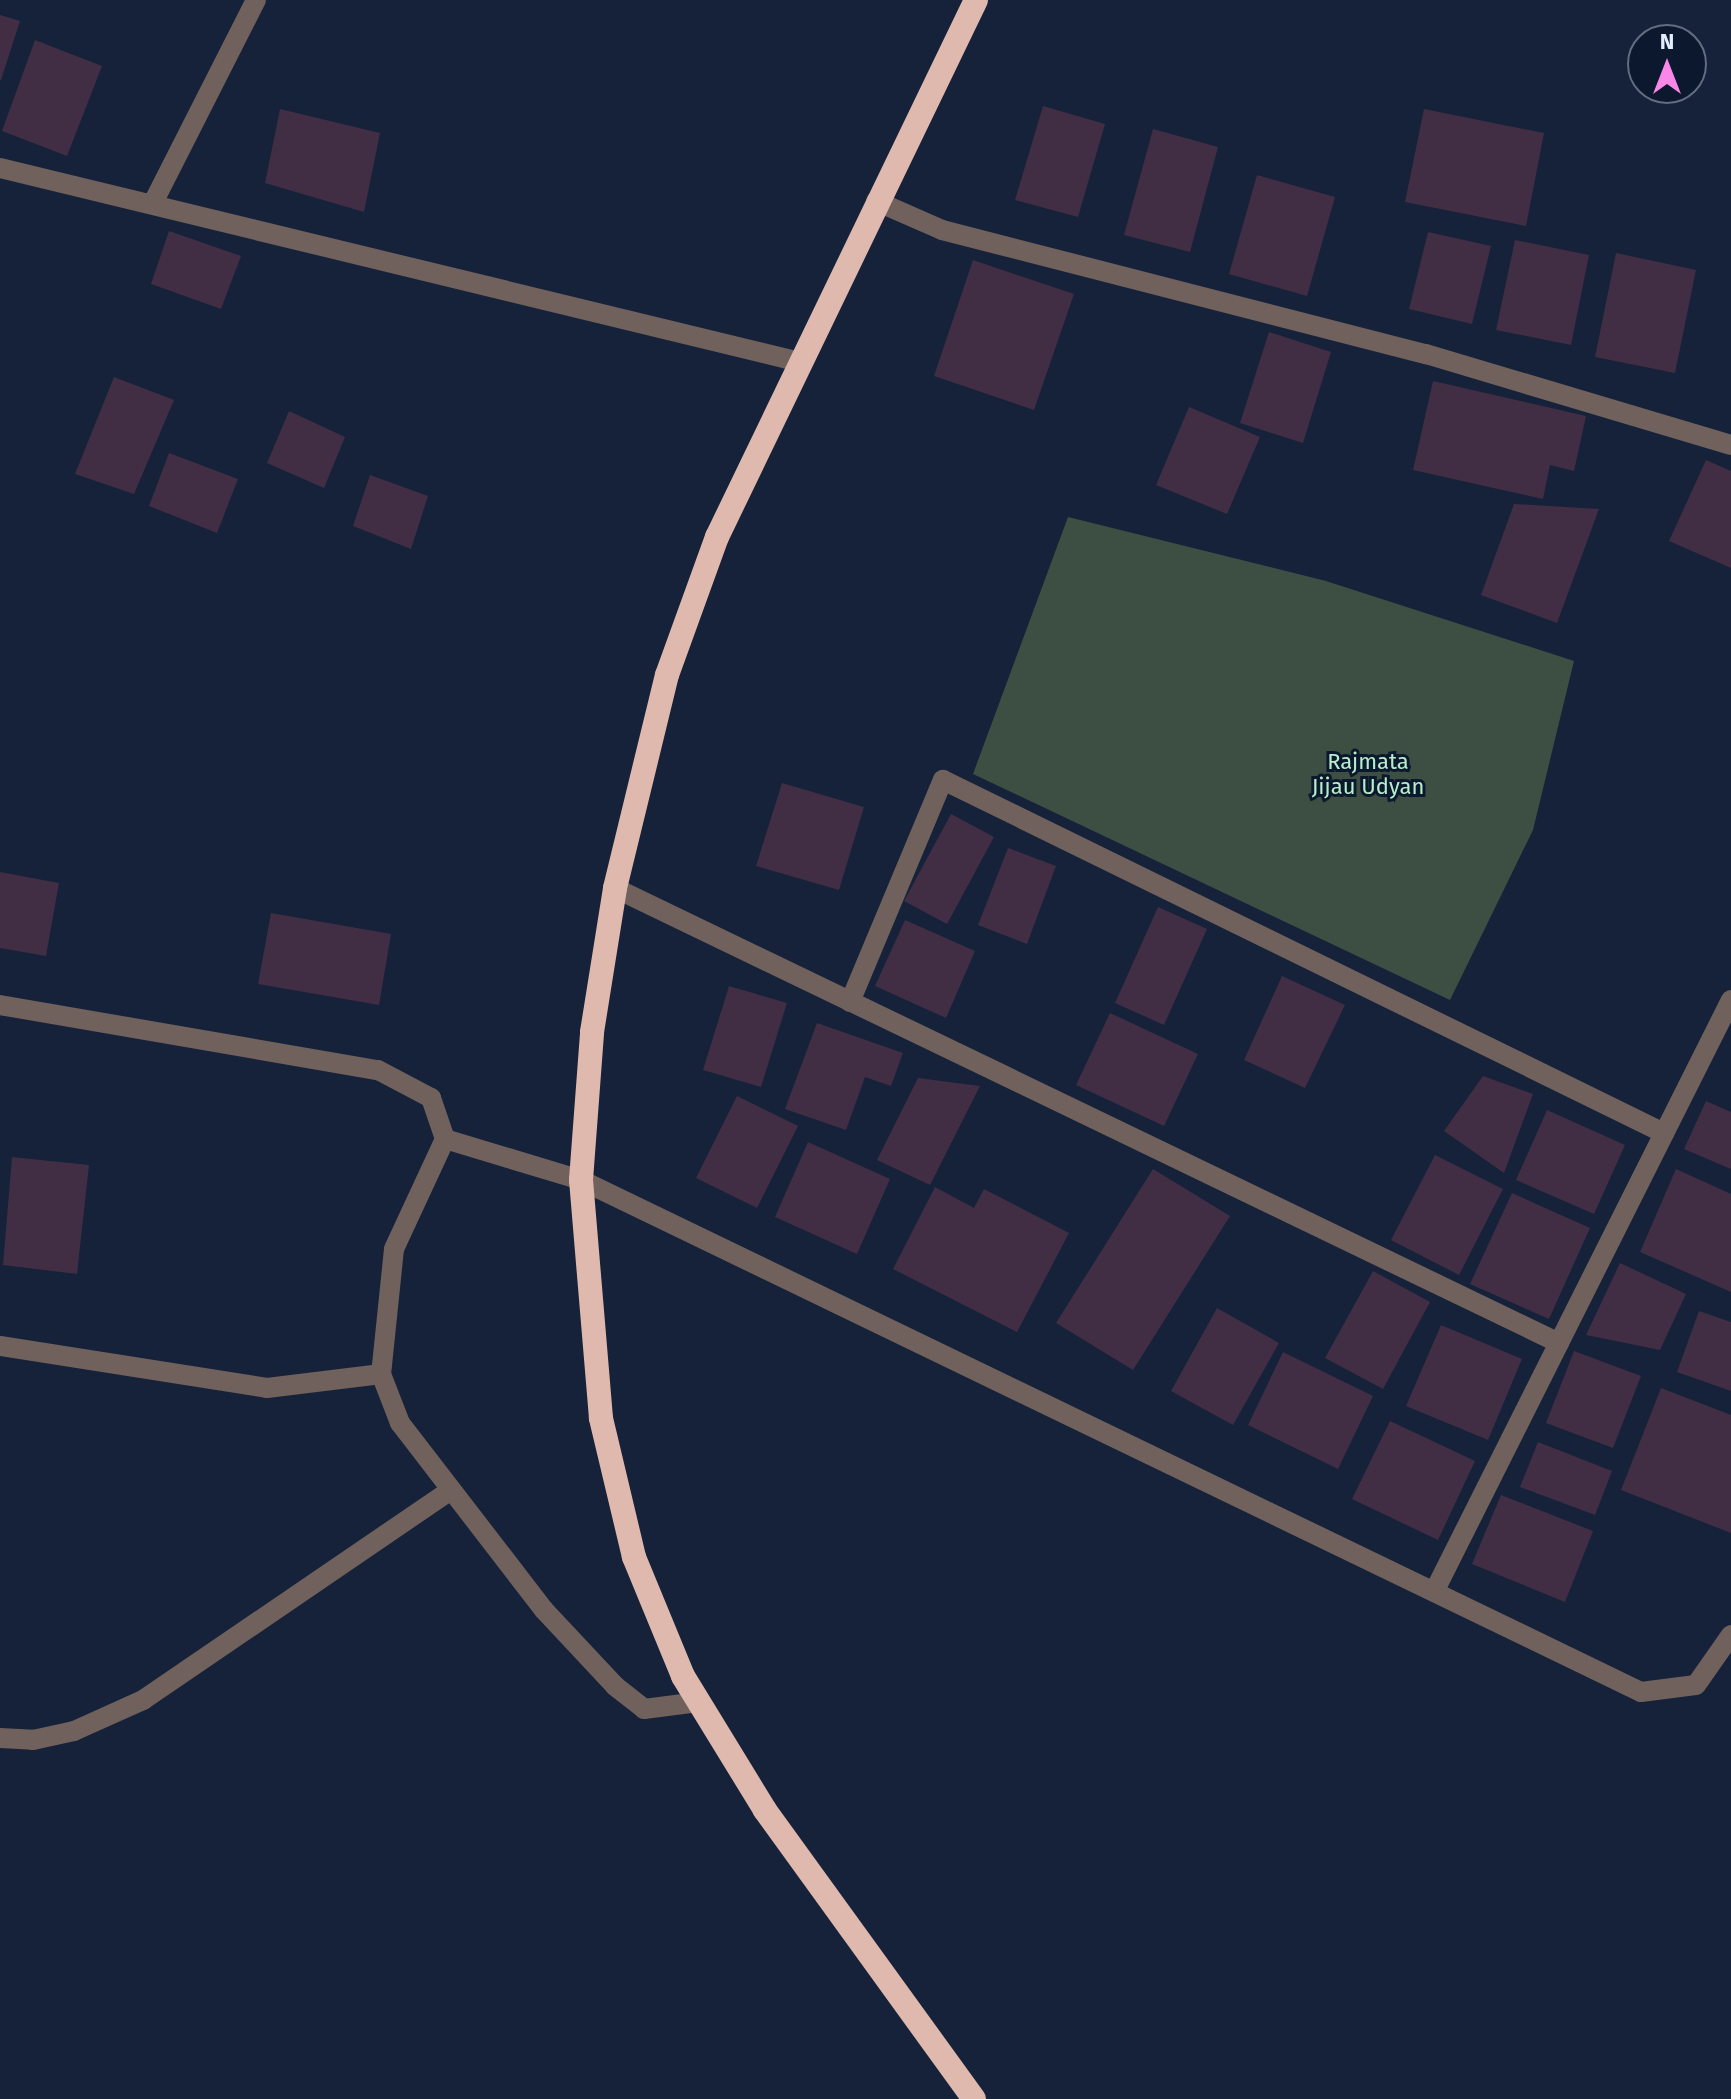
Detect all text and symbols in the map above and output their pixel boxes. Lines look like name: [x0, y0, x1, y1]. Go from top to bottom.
north arrow: [1627, 24, 1707, 104]
text: N: [1660, 28, 1674, 55]
park label: Rajmata Jijau Udyan: [1312, 748, 1424, 800]

